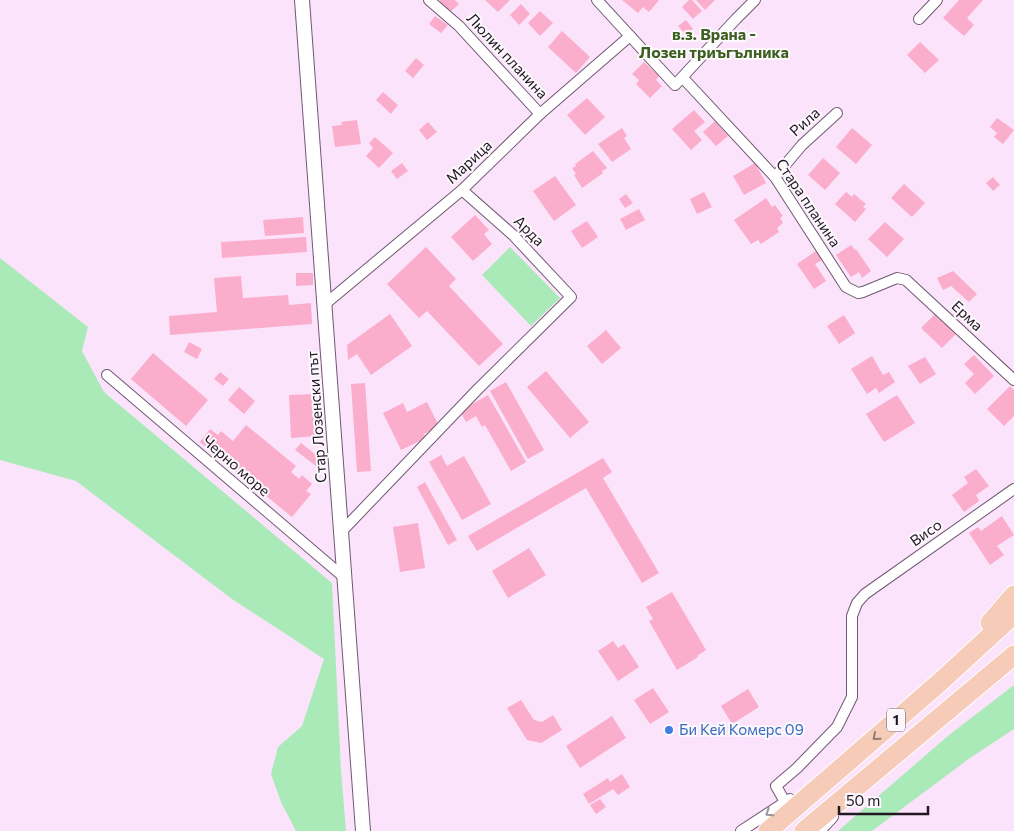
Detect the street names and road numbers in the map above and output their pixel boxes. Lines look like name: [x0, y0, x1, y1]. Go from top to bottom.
street label: Люлин планина: [463, 9, 552, 102]
street label: Рила: [786, 103, 823, 139]
street label: Марица: [442, 136, 495, 187]
street label: Стара планина: [773, 155, 845, 250]
street label: Арда: [511, 211, 549, 249]
street label: Ерма: [948, 296, 987, 334]
street label: Стар Лозенски път: [302, 351, 330, 484]
street label: Черно море: [199, 431, 274, 499]
street label: Висо: [906, 515, 945, 550]
road number: 1: [887, 708, 905, 732]

